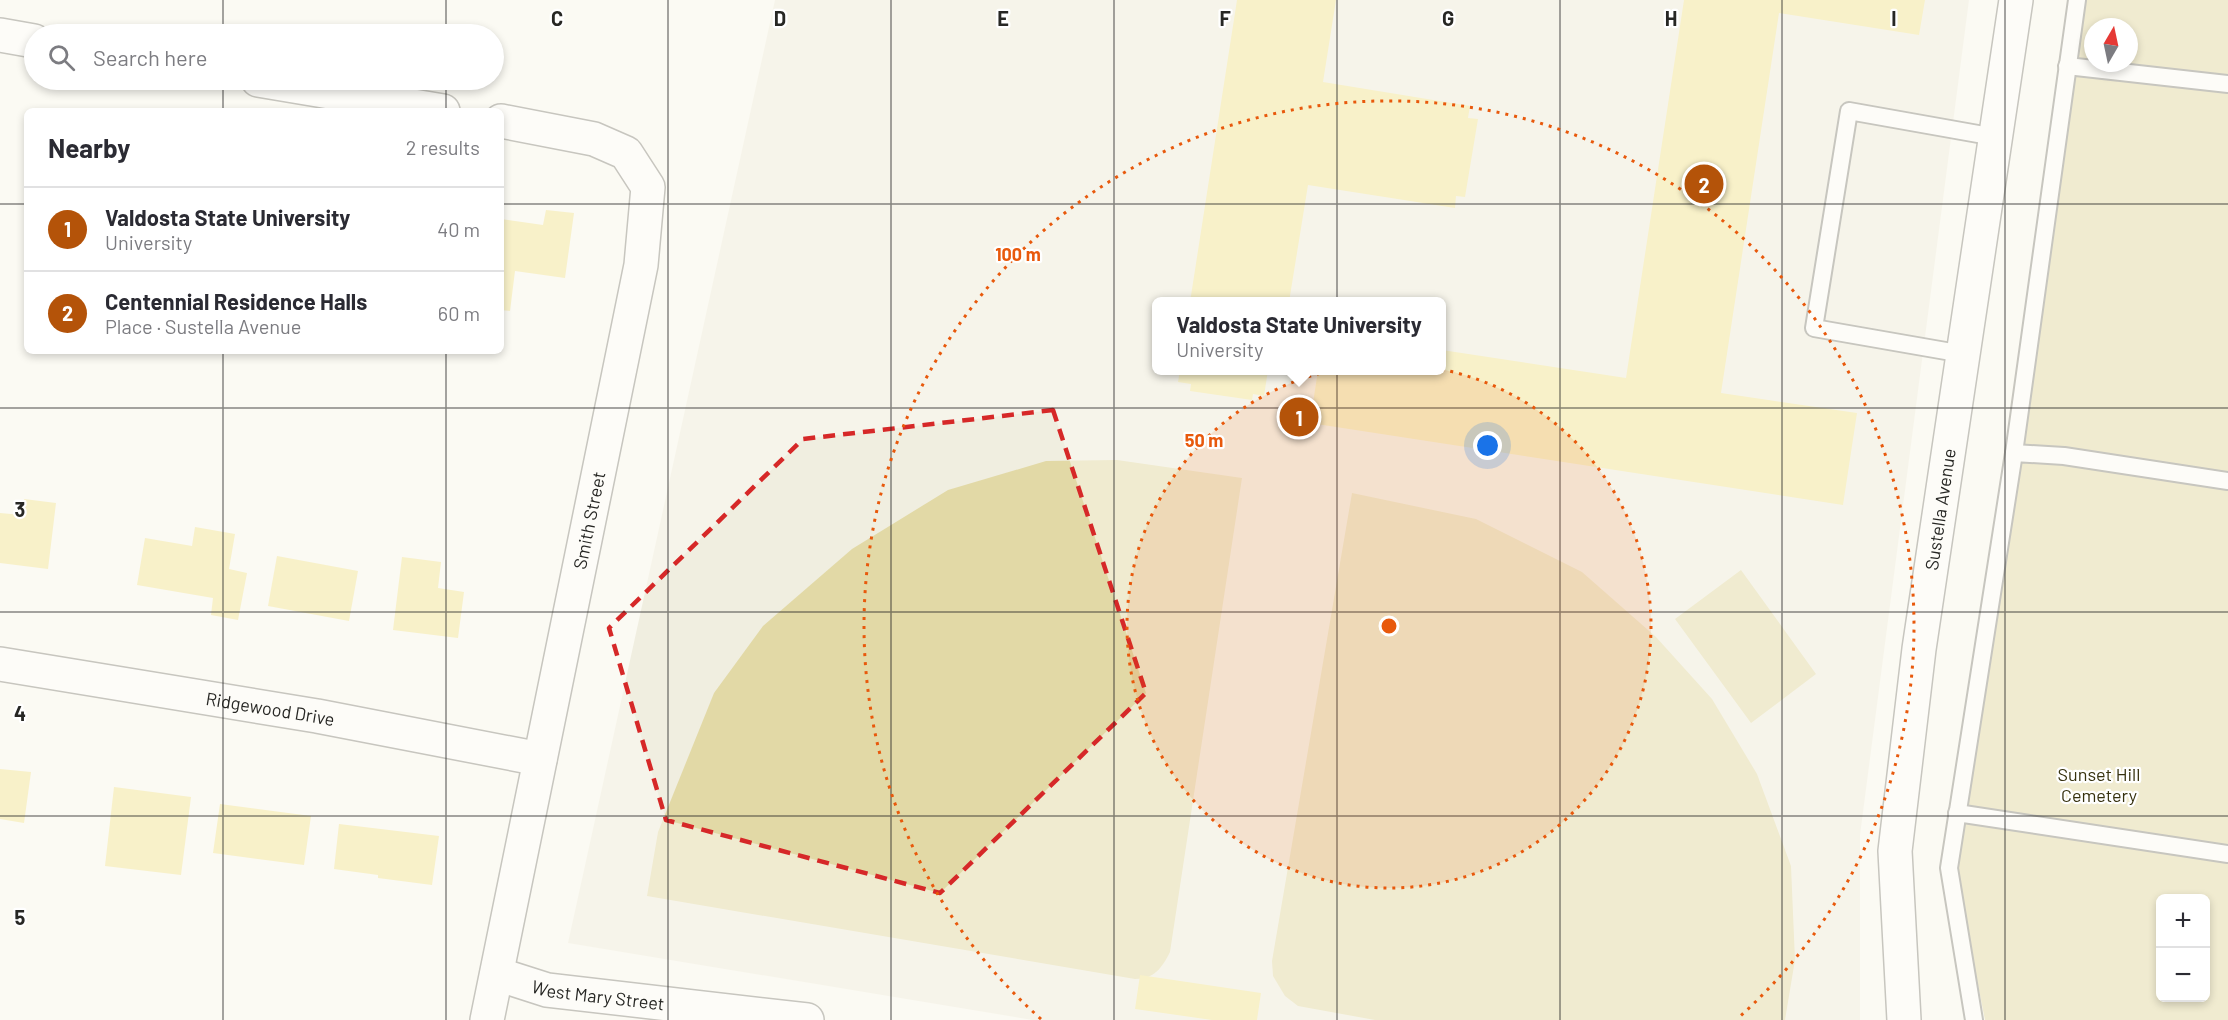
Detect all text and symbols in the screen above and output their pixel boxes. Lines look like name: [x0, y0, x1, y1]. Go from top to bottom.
text: C: [551, 6, 563, 30]
text: D: [774, 6, 786, 30]
text: E: [997, 6, 1009, 30]
text: F: [1219, 6, 1231, 30]
text: G: [1442, 6, 1454, 30]
text: H: [1665, 6, 1677, 30]
text: I: [1891, 6, 1897, 30]
north arrow: [2084, 18, 2138, 72]
search box: [24, 24, 504, 90]
icon: search: [45, 41, 78, 74]
text: Search here: [93, 44, 207, 70]
text: Nearby: [48, 132, 130, 163]
text: 2 results: [406, 135, 480, 159]
pin: 2: [1684, 162, 1724, 207]
text: Valdosta State University: [105, 204, 350, 230]
text: 1: [64, 217, 71, 241]
text: 40 m: [437, 217, 480, 241]
text: University: [105, 230, 192, 254]
text: 100 m: [995, 243, 1041, 265]
text: Centennial Residence Halls: [105, 288, 367, 314]
popup: [1152, 297, 1446, 375]
text: 2: [62, 301, 73, 325]
text: 60 m: [438, 301, 480, 325]
text: Valdosta State University: [1176, 311, 1422, 337]
text: Place · Sustella Avenue: [105, 314, 301, 338]
text: University: [1176, 337, 1263, 361]
pin: 1: [1280, 394, 1318, 440]
text: 50 m: [1185, 429, 1223, 451]
your location: [1473, 431, 1502, 460]
street label: Sustella Avenue: [1920, 447, 1960, 572]
street label: Smith Street: [568, 470, 610, 571]
text: 3: [15, 497, 25, 521]
centre of rings: [1379, 616, 1399, 636]
street label: Ridgewood Drive: [204, 687, 337, 730]
text: 4: [14, 701, 26, 725]
park label: Sunset Hill Cemetery: [2058, 763, 2140, 806]
map controls: [2156, 894, 2210, 1002]
button: +: [2156, 894, 2210, 948]
text: 5: [15, 905, 26, 929]
button: −: [2156, 948, 2210, 1002]
street label: West Mary Street: [529, 975, 666, 1014]

